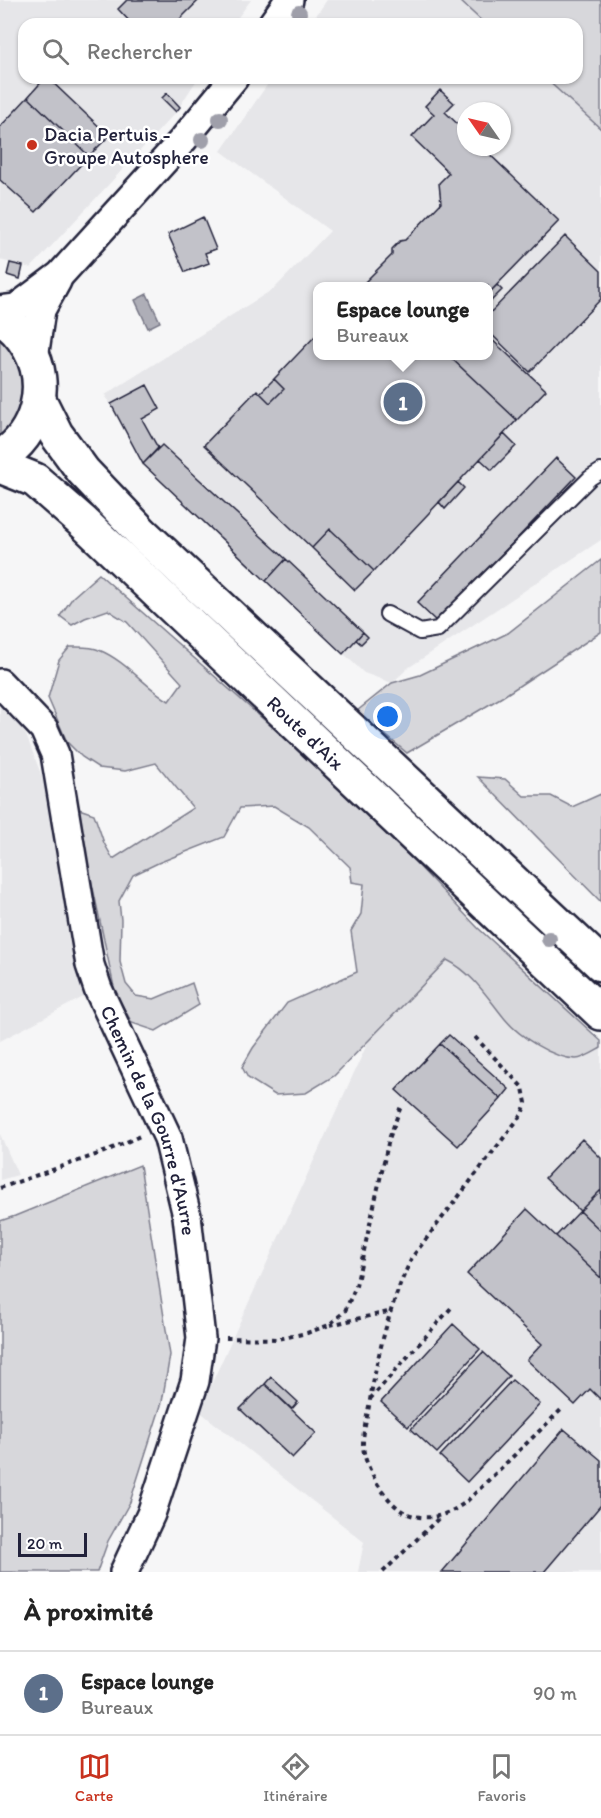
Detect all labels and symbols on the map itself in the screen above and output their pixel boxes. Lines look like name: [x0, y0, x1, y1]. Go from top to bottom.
north arrow: [457, 102, 511, 156]
place label: Dacia Pertuis - Groupe Autosphere: [44, 122, 209, 169]
marker: Dacia Pertuis - Groupe Autosphere: [25, 138, 39, 152]
pin: 1: [384, 380, 422, 424]
street label: Route d'Aix: [262, 691, 349, 775]
your location: [373, 702, 402, 731]
street label: Chemin de la Gourre d'Aurre: [95, 1001, 201, 1237]
scale bar: [18, 1530, 87, 1558]

